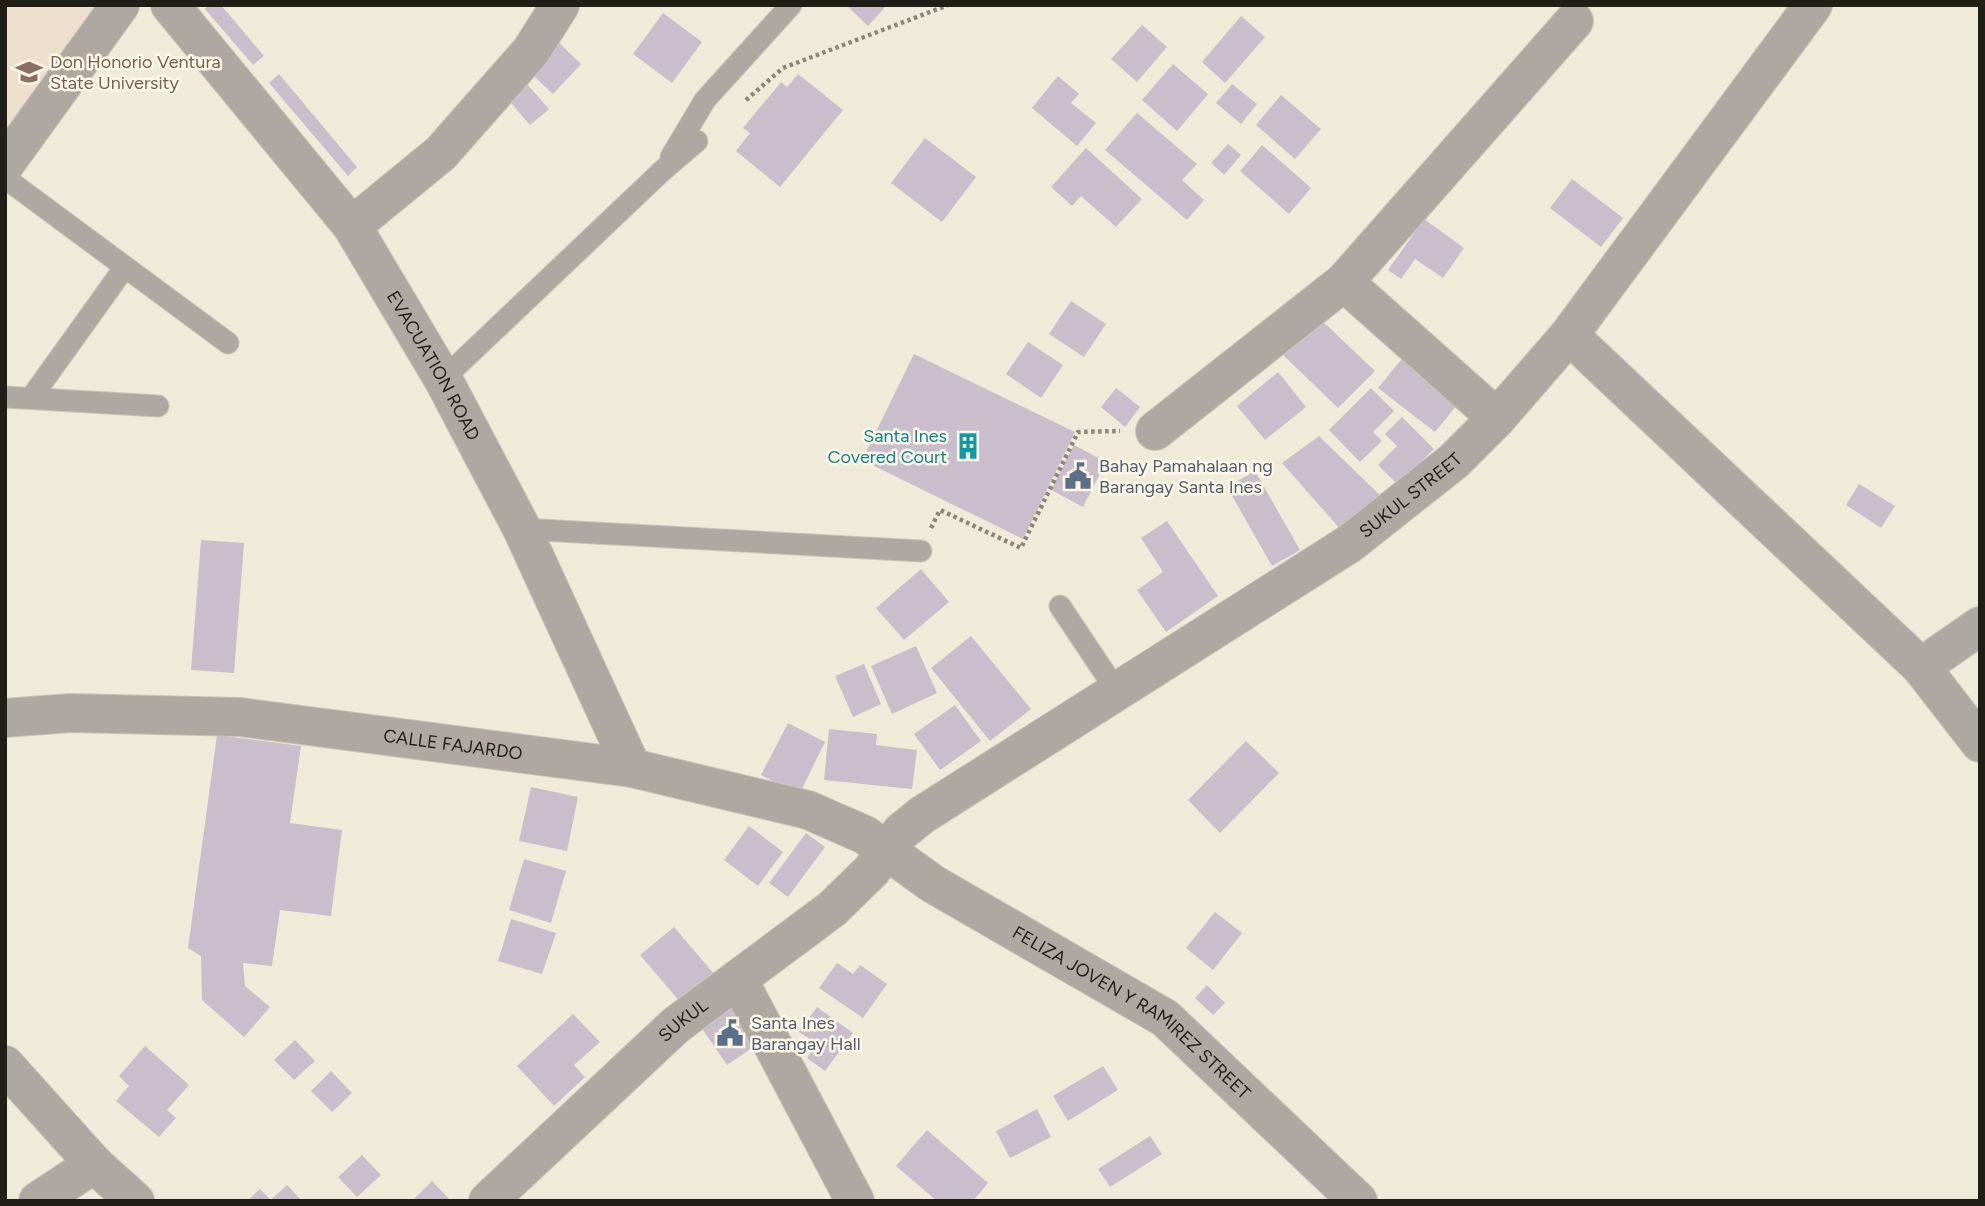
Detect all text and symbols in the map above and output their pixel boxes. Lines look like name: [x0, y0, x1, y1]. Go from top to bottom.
place label: Don Honorio Ventura State University: [50, 51, 221, 94]
school or university icon: Don Honorio Ventura State University: [14, 57, 44, 87]
street label: EVACUATION ROAD: [382, 287, 484, 444]
place label: Santa Ines Covered Court: [828, 425, 947, 468]
building icon: Santa Ines Covered Court: [953, 431, 983, 461]
street label: SUKUL STREET: [1355, 448, 1467, 543]
place label: Bahay Pamahalaan ng Barangay Santa Ines: [1099, 455, 1273, 498]
public building icon: Bahay Pamahalaan ng Barangay Santa Ines: [1063, 461, 1093, 491]
street label: CALLE FAJARDO: [382, 725, 524, 765]
street label: FELIZA JOVEN Y RAMIREZ STREET: [1008, 921, 1255, 1104]
street label: SUKUL: [654, 994, 713, 1047]
place label: Santa Ines Barangay Hall: [751, 1012, 861, 1055]
public building icon: Santa Ines Barangay Hall: [715, 1018, 745, 1048]

